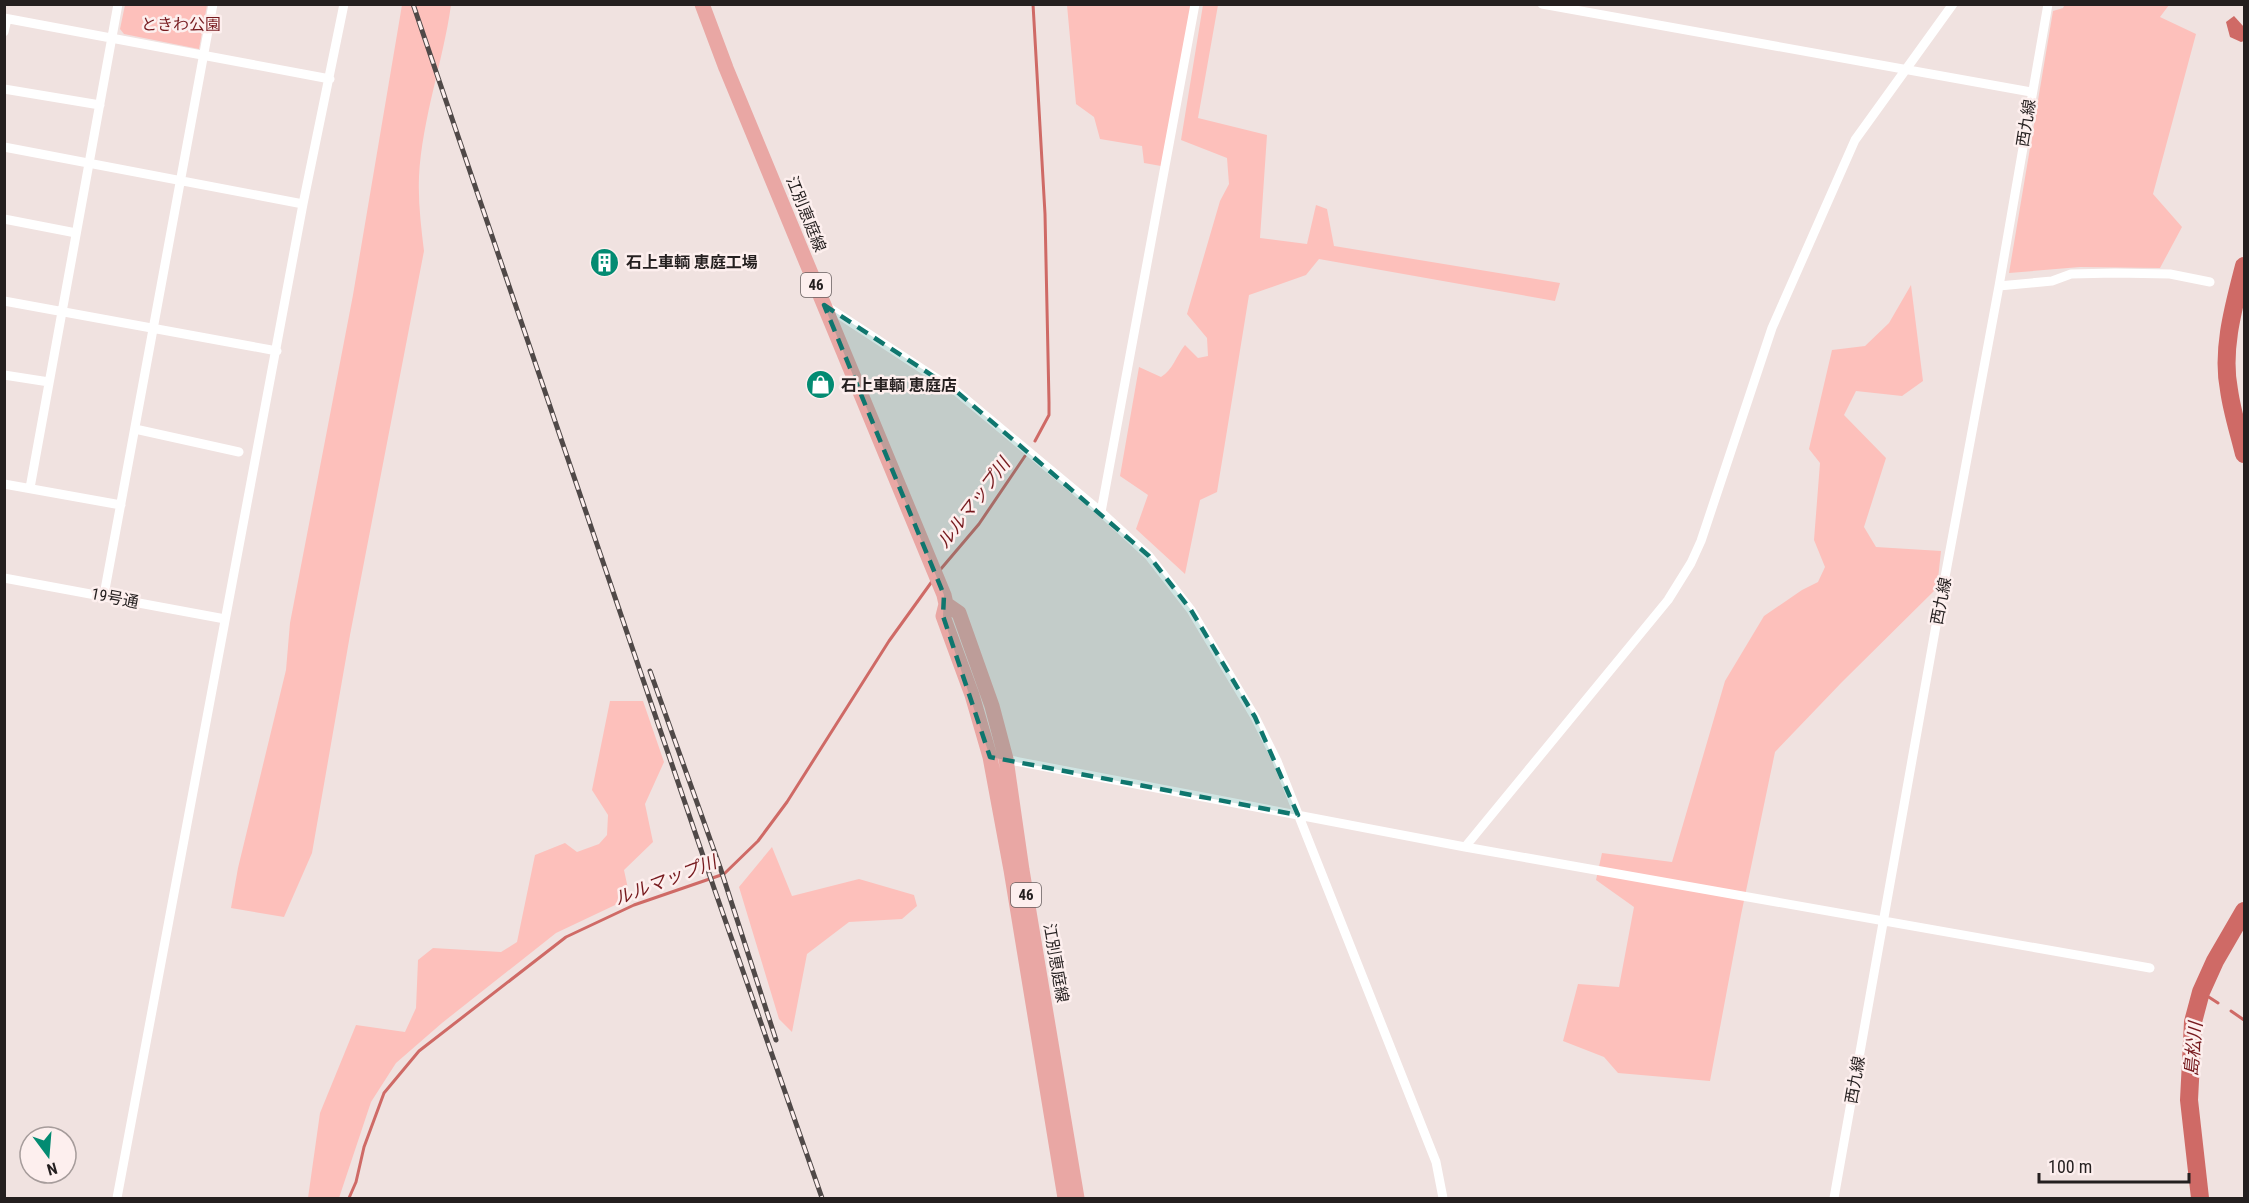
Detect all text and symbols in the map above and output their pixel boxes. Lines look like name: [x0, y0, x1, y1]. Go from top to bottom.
park label: ときわ公園: [141, 15, 221, 34]
street label: 西九線: [2013, 98, 2039, 148]
street label: 江別恵庭線: [782, 173, 830, 255]
building icon: 石上車輌 恵庭工場: [589, 246, 621, 278]
place label: 石上車輌 恵庭工場: [626, 253, 758, 272]
road number: 46: [801, 273, 831, 297]
shop icon: 石上車輌 恵庭店: [804, 369, 836, 401]
place label: 石上車輌 恵庭店: [841, 376, 957, 395]
water label: ルルマップ川: [932, 452, 1015, 552]
street label: 西九線: [1927, 576, 1955, 626]
street label: 19号通: [90, 584, 140, 612]
water label: ルルマップ川: [611, 850, 721, 909]
road number: 46: [1011, 883, 1041, 907]
street label: 江別恵庭線: [1040, 922, 1072, 1004]
water label: 島松川: [2180, 1019, 2206, 1077]
street label: 西九線: [1841, 1055, 1869, 1105]
north arrow: [18, 1125, 78, 1185]
scale bar: [2039, 1146, 2189, 1184]
text: 100 m: [2048, 1156, 2092, 1177]
text: N: [45, 1158, 59, 1179]

